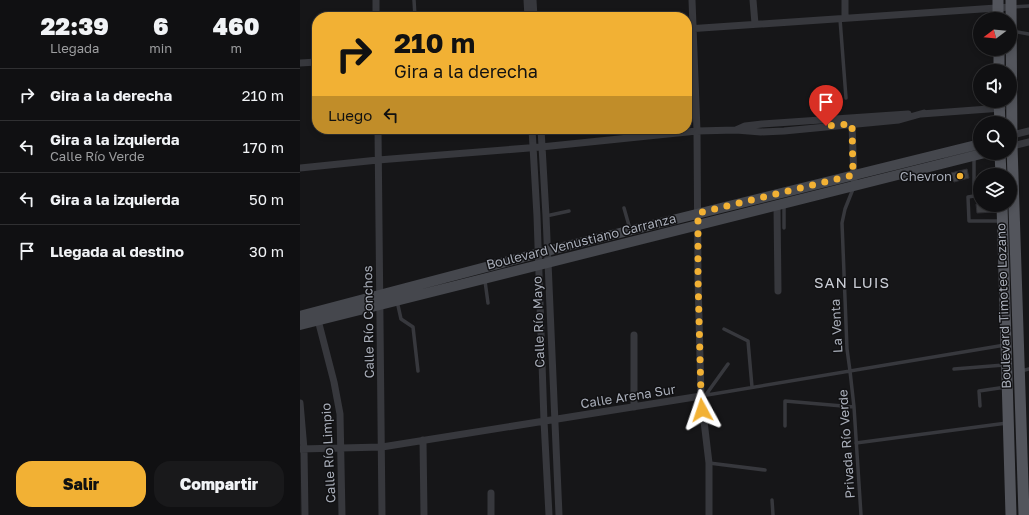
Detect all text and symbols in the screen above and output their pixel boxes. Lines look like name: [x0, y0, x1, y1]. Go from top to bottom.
text: 22:39: [40, 11, 109, 40]
text: 6: [153, 11, 169, 40]
text: 460: [213, 11, 259, 40]
north arrow: [973, 12, 1017, 56]
map controls: [973, 12, 1017, 212]
text: 210 m: [394, 26, 475, 59]
icon: right: [328, 28, 380, 80]
text: Llegada: [50, 40, 99, 56]
text: min: [149, 40, 172, 56]
text: m: [230, 40, 242, 56]
text: Gira a la derecha: [394, 60, 538, 82]
button: sound: [973, 64, 1017, 108]
icon: right: [16, 84, 38, 106]
pin: [809, 85, 843, 126]
text: Gira a la derecha: [50, 86, 172, 104]
text: 210 m: [242, 86, 284, 104]
icon: arrive: [815, 91, 837, 113]
icon: left: [380, 104, 402, 126]
text: Luego: [328, 106, 372, 124]
button: search: [973, 116, 1017, 160]
text: Gira a la izquierda: [50, 130, 180, 148]
icon: left: [16, 136, 38, 158]
text: 170 m: [242, 138, 284, 156]
text: Calle Río Verde: [50, 148, 144, 164]
place label: Chevron: [900, 168, 952, 184]
button: layers: [973, 168, 1017, 212]
marker: Chevron: [955, 171, 965, 181]
icon: left: [16, 188, 38, 210]
text: Gira a la izquierda: [50, 190, 180, 208]
text: 50 m: [249, 190, 284, 208]
street label: Boulevard Venustiano Carranza: [484, 210, 678, 272]
street label: Boulevard Timoteo Lozano: [992, 223, 1014, 389]
icon: arrive: [16, 240, 38, 262]
text: Llegada al destino: [50, 242, 184, 260]
text: 30 m: [249, 242, 284, 260]
street label: Calle Río Conchos: [359, 265, 377, 379]
district label: SAN LUIS: [814, 273, 890, 291]
street label: Calle Río Mayo: [528, 276, 548, 368]
street label: La Venta: [827, 299, 845, 353]
street label: Calle Arena Sur: [579, 381, 677, 411]
position arrow: [681, 389, 723, 431]
street label: Privada Río Verde: [834, 389, 858, 499]
street label: Calle Río Limpio: [317, 402, 339, 503]
button: Salir: [16, 461, 146, 507]
button: Compartir: [154, 461, 284, 507]

